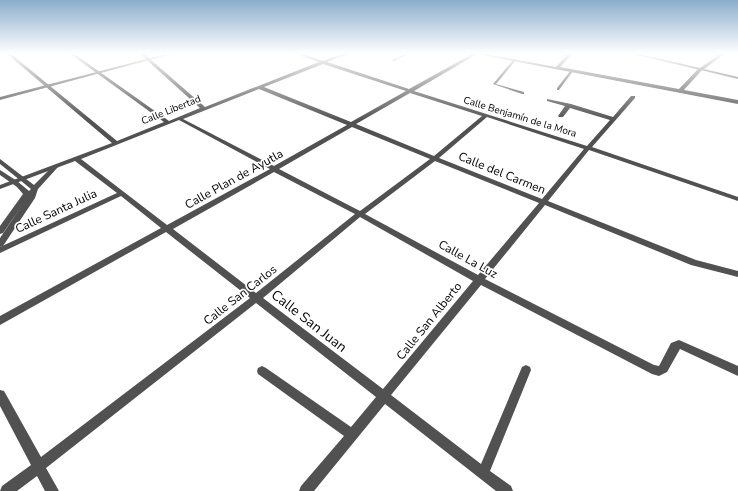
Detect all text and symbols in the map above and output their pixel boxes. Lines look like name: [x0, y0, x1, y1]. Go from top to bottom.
street label: Calle Libertad: [139, 92, 203, 128]
street label: Calle Benjamín de la Mora: [462, 93, 578, 141]
street label: Calle Plan de Ayutla: [182, 145, 286, 213]
street label: Calle del Carmen: [456, 148, 548, 198]
street label: Calle Santa Julia: [13, 185, 99, 237]
street label: Calle La Luz: [436, 236, 501, 282]
street label: Calle San Carlos: [200, 261, 280, 329]
street label: Calle San Alberto: [393, 279, 465, 363]
street label: Calle San Juan: [267, 285, 351, 357]

